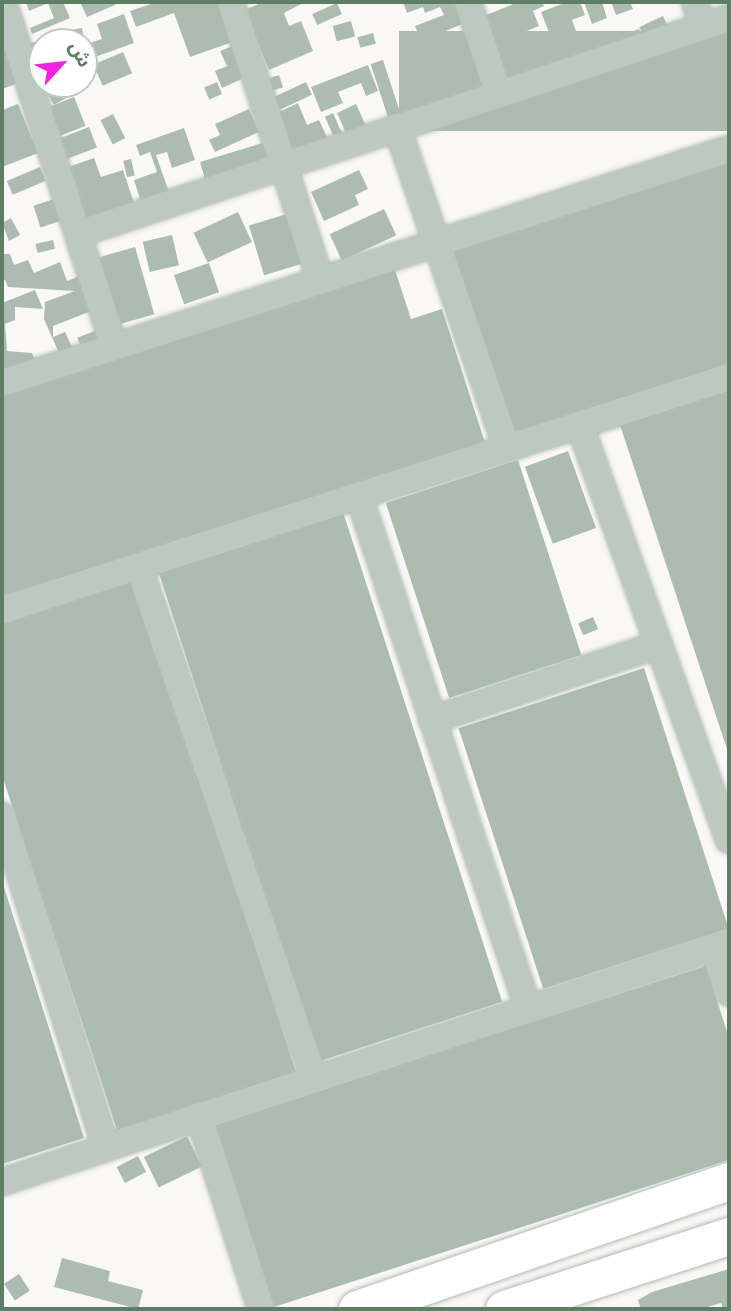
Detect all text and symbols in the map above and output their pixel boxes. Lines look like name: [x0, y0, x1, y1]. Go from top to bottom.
north arrow: [28, 28, 98, 98]
text: ش: [64, 37, 97, 71]

